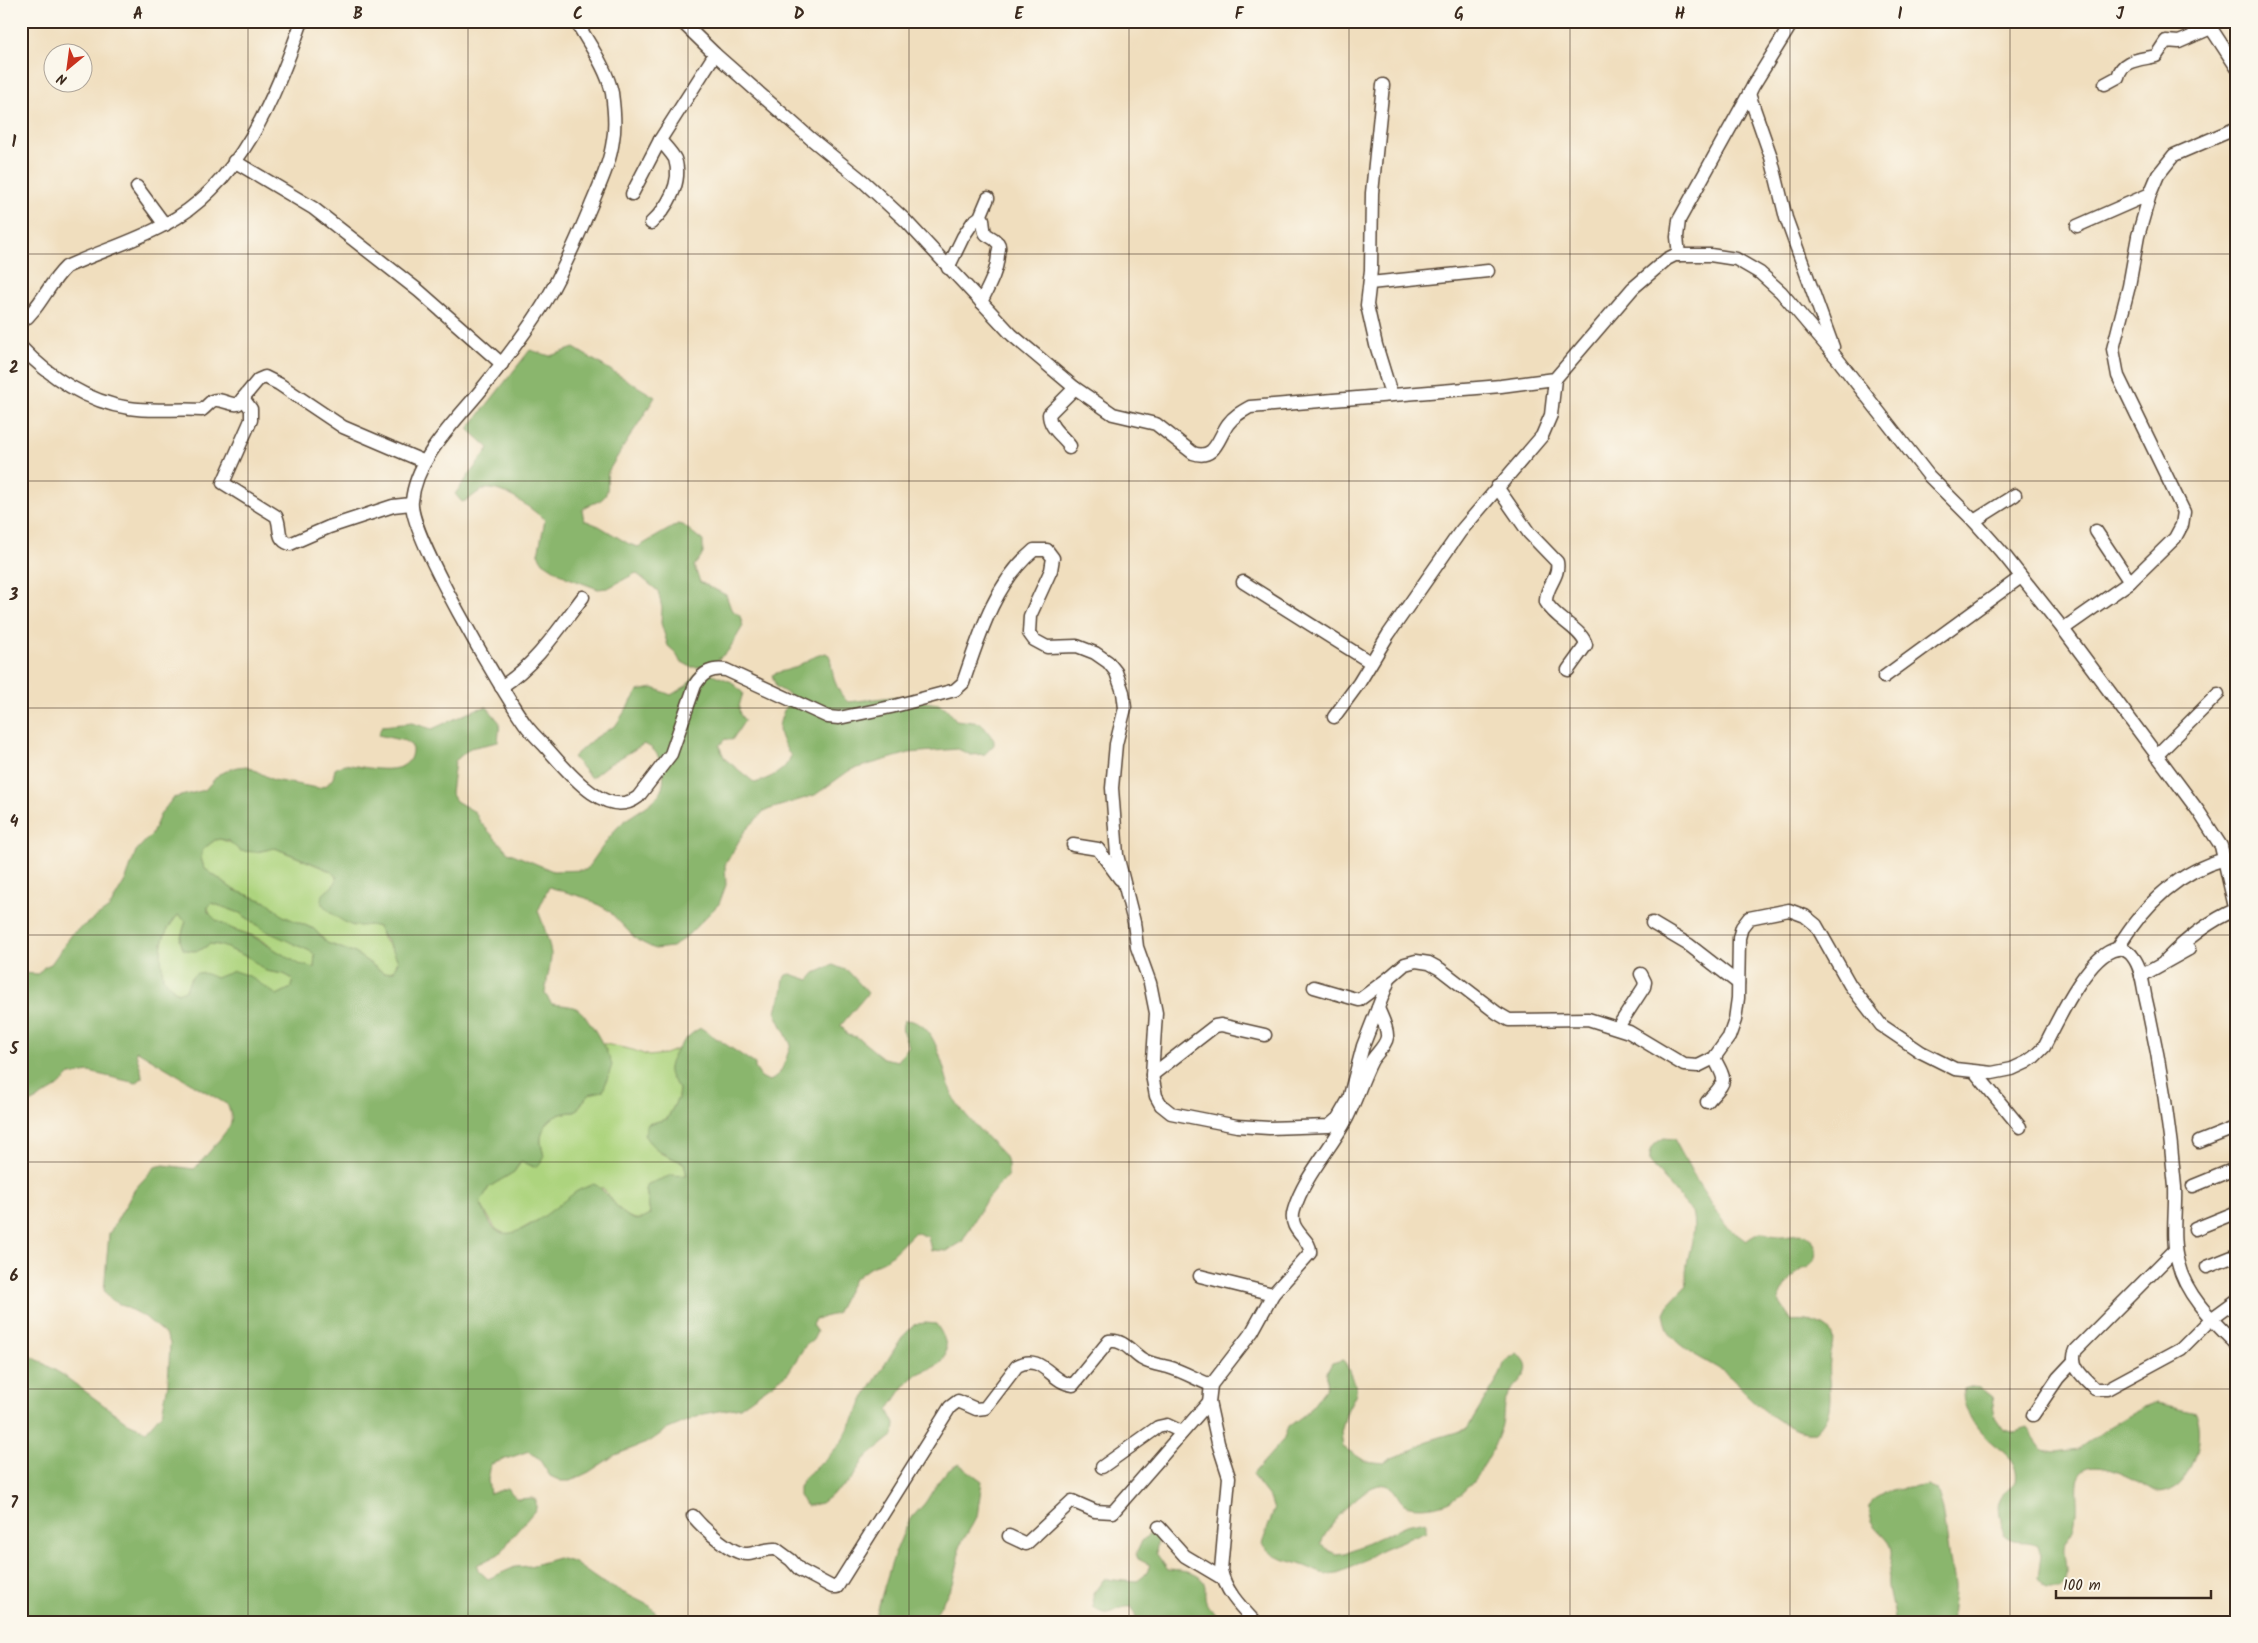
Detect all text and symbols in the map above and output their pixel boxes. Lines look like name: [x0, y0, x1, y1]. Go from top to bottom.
text: A: [133, 2, 143, 27]
text: B: [353, 2, 363, 27]
text: C: [573, 2, 583, 27]
text: D: [794, 2, 805, 27]
text: E: [1015, 2, 1025, 27]
text: F: [1235, 2, 1245, 27]
text: G: [1454, 2, 1464, 27]
text: H: [1675, 2, 1685, 27]
text: I: [1898, 2, 1903, 27]
text: J: [2116, 2, 2125, 27]
north arrow: [42, 42, 92, 92]
text: N: [53, 67, 71, 90]
text: 1: [12, 130, 17, 155]
text: 2: [9, 356, 19, 381]
text: 3: [9, 583, 19, 608]
text: 4: [10, 810, 19, 835]
text: 5: [9, 1037, 20, 1062]
text: 6: [10, 1264, 19, 1289]
text: 7: [10, 1491, 18, 1516]
scale bar: [2056, 1568, 2210, 1600]
text: 100 m: [2063, 1574, 2101, 1598]

